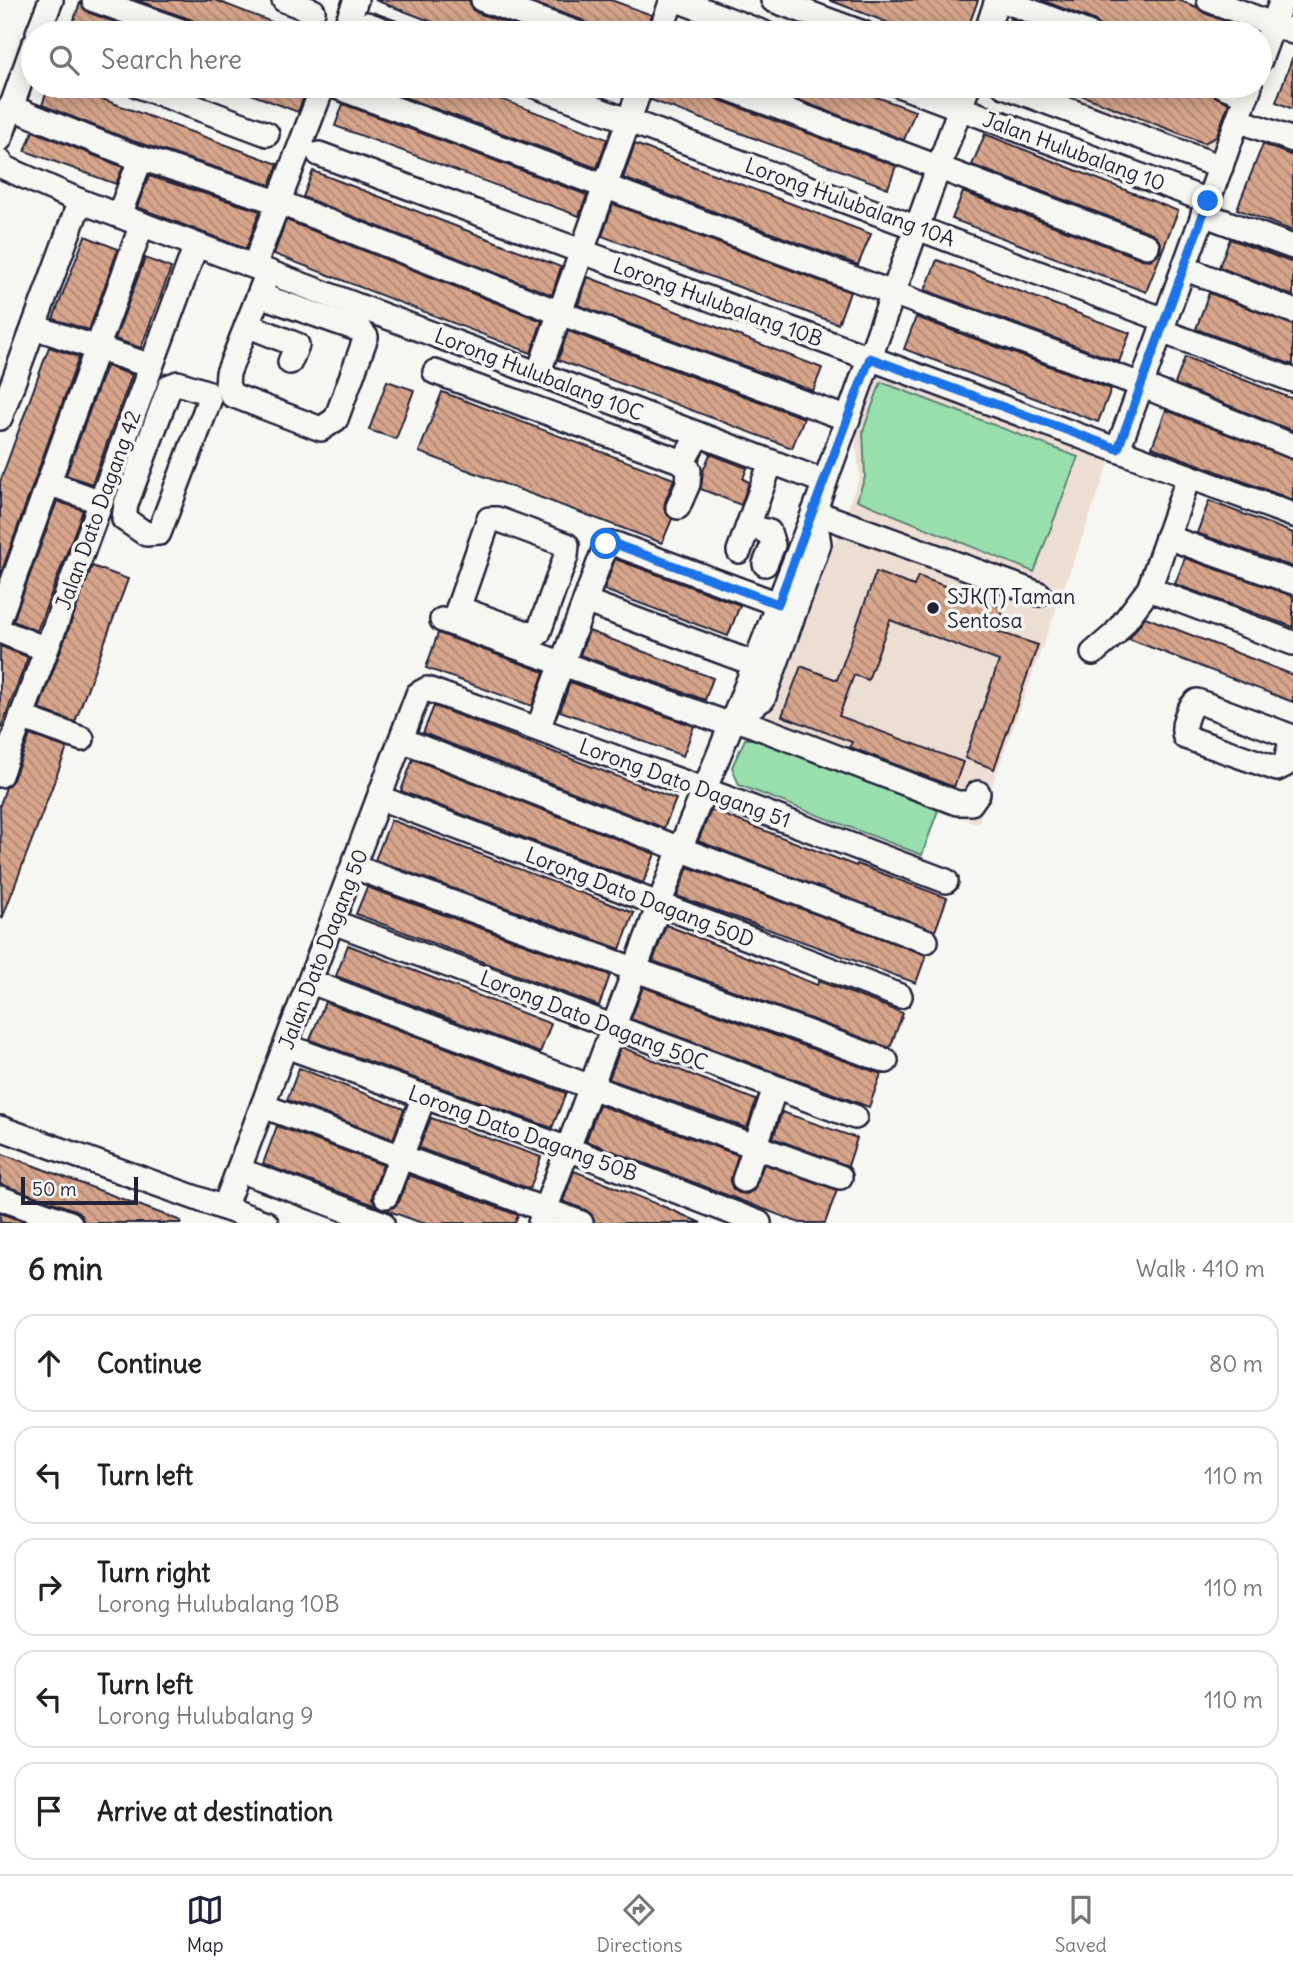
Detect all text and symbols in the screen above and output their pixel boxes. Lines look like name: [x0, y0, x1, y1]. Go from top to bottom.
search box: [21, 21, 1272, 98]
icon: search: [45, 41, 83, 79]
text: Search here: [101, 43, 242, 76]
street label: Jalan Hulubalang 10: [979, 105, 1169, 197]
street label: Lorong Hulubalang 10A: [741, 151, 959, 253]
route end: [1192, 185, 1223, 216]
street label: Lorong Hulubalang 10B: [609, 251, 827, 353]
street label: Lorong Hulubalang 10C: [431, 322, 647, 426]
street label: Jalan Dato Dagang 42: [49, 407, 147, 613]
route start: [590, 528, 621, 559]
place label: SJK(T) Taman Sentosa: [947, 583, 1076, 634]
marker: SJK(T) Taman Sentosa: [925, 600, 941, 616]
street label: Lorong Dato Dagang 51: [576, 732, 794, 834]
street label: Lorong Dato Dagang 50D: [522, 841, 758, 953]
street label: Jalan Dato Dagang 50: [272, 845, 374, 1053]
street label: Lorong Dato Dagang 50C: [476, 964, 712, 1076]
street label: Lorong Dato Dagang 50B: [405, 1079, 641, 1187]
scale bar: [21, 1174, 138, 1206]
text: 50 m: [32, 1177, 77, 1201]
text: 6 min: [28, 1250, 103, 1288]
text: Walk · 410 m: [1136, 1254, 1265, 1283]
icon: ahead: [30, 1344, 68, 1382]
text: Continue: [97, 1347, 202, 1380]
text: 80 m: [1209, 1349, 1263, 1378]
icon: left: [30, 1456, 68, 1494]
text: Turn left: [97, 1459, 193, 1492]
text: 110 m: [1204, 1461, 1263, 1490]
text: Turn right: [97, 1556, 210, 1589]
icon: right: [30, 1568, 68, 1606]
text: 110 m: [1204, 1573, 1263, 1602]
text: Lorong Hulubalang 10B: [97, 1589, 340, 1618]
text: Turn left: [97, 1668, 193, 1701]
icon: left: [30, 1680, 68, 1718]
text: 110 m: [1204, 1685, 1263, 1714]
text: Lorong Hulubalang 9: [97, 1701, 313, 1730]
icon: arrive: [30, 1792, 68, 1830]
text: Arrive at destination: [97, 1795, 333, 1828]
tab: Map: [186, 1891, 224, 1957]
tab: Directions: [597, 1891, 682, 1957]
tab: Saved: [1055, 1891, 1107, 1957]

